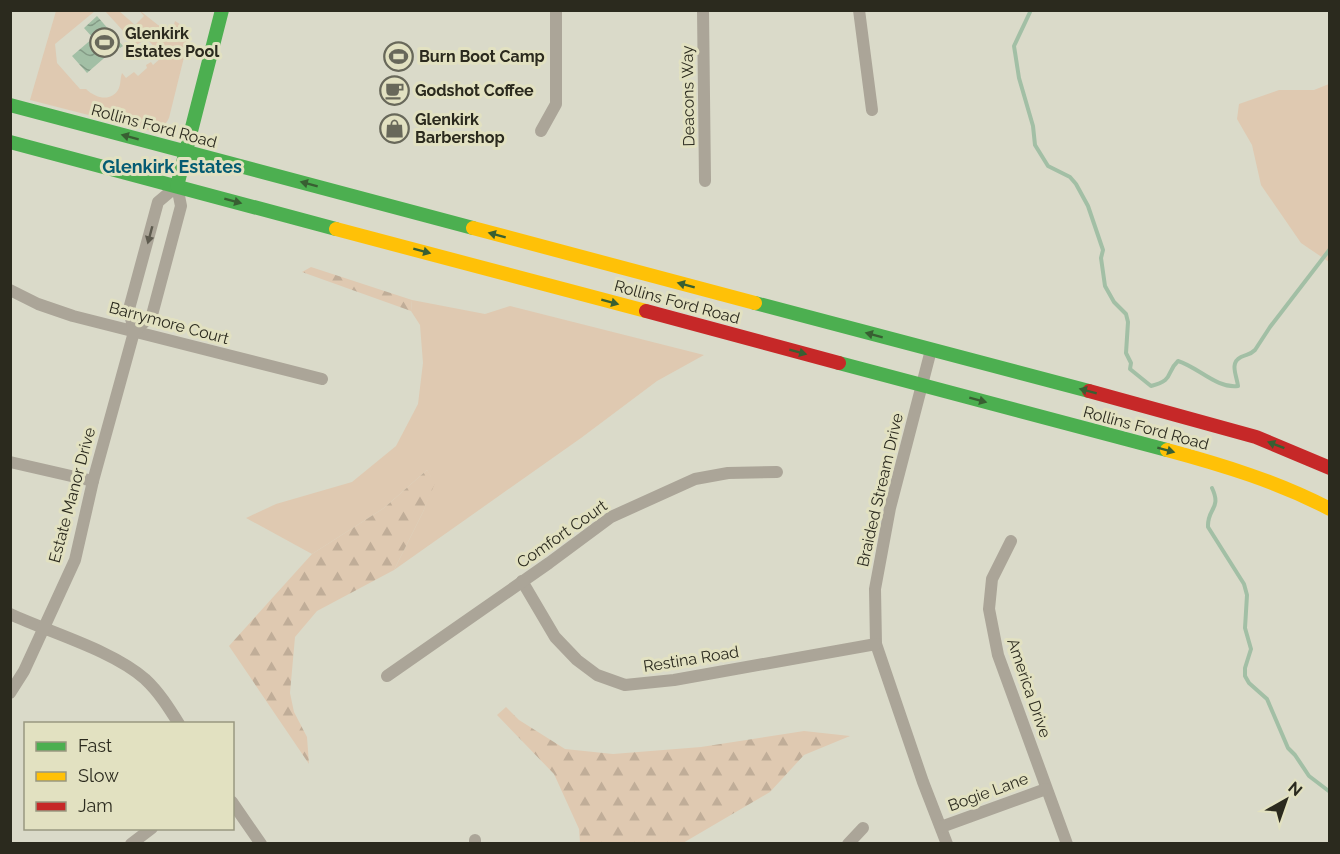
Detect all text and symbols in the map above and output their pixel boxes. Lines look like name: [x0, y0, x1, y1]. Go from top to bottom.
place label: Glenkirk Estates Pool: [125, 24, 220, 61]
sports icon: Glenkirk Estates Pool: [88, 26, 120, 58]
sports icon: Burn Boot Camp: [382, 40, 414, 72]
street label: Deacons Way: [678, 45, 698, 147]
place label: Burn Boot Camp: [419, 47, 545, 66]
cafe icon: Godshot Coffee: [378, 74, 410, 106]
place label: Godshot Coffee: [415, 81, 534, 100]
street label: Rollins Ford Road: [89, 100, 219, 152]
place label: Glenkirk Barbershop: [415, 110, 505, 147]
shop icon: Glenkirk Barbershop: [378, 112, 410, 144]
one-way arrow: [120, 132, 138, 141]
district label: Glenkirk Estates: [102, 156, 242, 177]
one-way arrow: [300, 179, 318, 189]
one-way arrow: [224, 197, 242, 206]
one-way arrow: [145, 226, 154, 244]
one-way arrow: [488, 229, 506, 239]
one-way arrow: [412, 247, 431, 257]
street label: Rollins Ford Road: [612, 276, 742, 328]
one-way arrow: [676, 279, 695, 289]
one-way arrow: [601, 297, 619, 307]
street label: Barrymore Court: [107, 298, 232, 348]
one-way arrow: [865, 329, 883, 339]
one-way arrow: [789, 348, 807, 357]
one-way arrow: [1079, 386, 1098, 396]
one-way arrow: [969, 395, 987, 405]
street label: Rollins Ford Road: [1081, 402, 1211, 454]
street label: Braided Stream Drive: [853, 411, 907, 569]
street label: Estate Manor Drive: [45, 425, 99, 565]
one-way arrow: [1267, 439, 1285, 449]
one-way arrow: [1158, 446, 1176, 455]
street label: Comfort Court: [513, 496, 611, 572]
street label: America Drive: [1003, 636, 1055, 740]
street label: Restina Road: [642, 642, 740, 676]
legend: [24, 722, 234, 830]
text: Fast: [78, 735, 112, 756]
text: Slow: [78, 765, 119, 786]
street label: Bogie Lane: [945, 769, 1031, 815]
north arrow: [1256, 770, 1316, 830]
text: N: [1285, 778, 1306, 800]
text: Jam: [78, 795, 113, 816]

